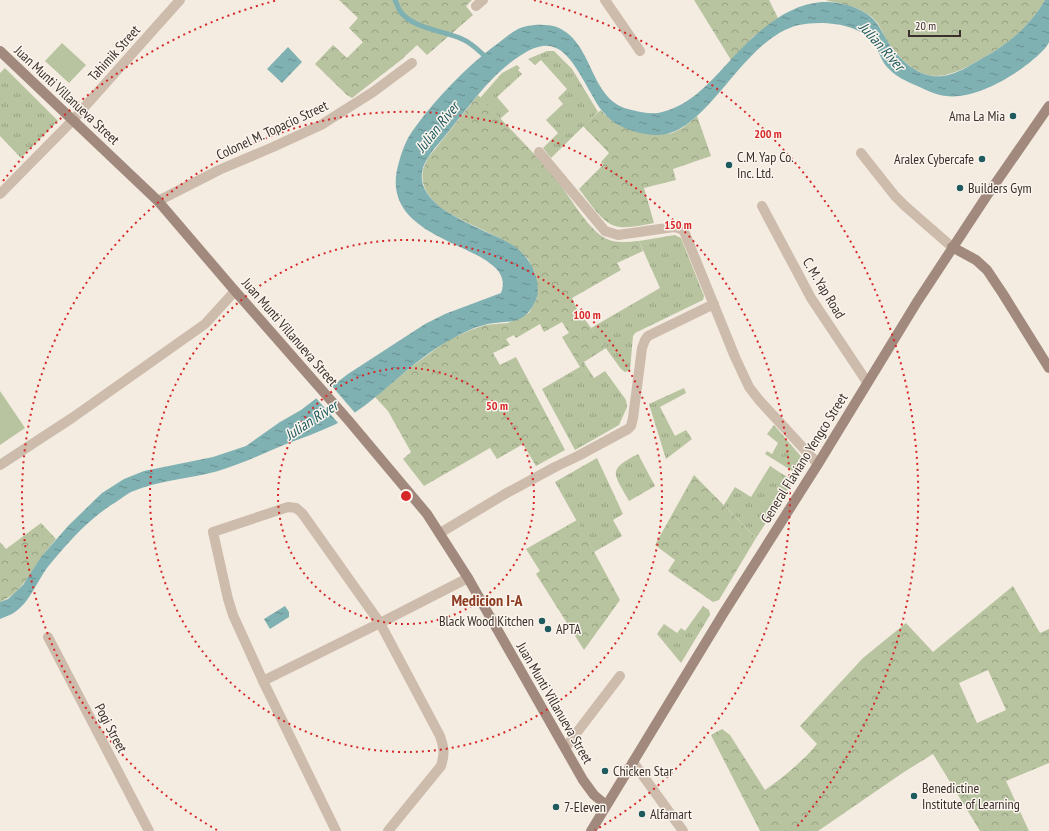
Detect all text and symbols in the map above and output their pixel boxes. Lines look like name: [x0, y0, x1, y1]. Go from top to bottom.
scale bar: [909, 12, 960, 38]
water label: Julian River: [854, 17, 910, 76]
text: 20 m: [915, 18, 936, 33]
street label: Tahimik Street: [84, 21, 144, 85]
street label: Juan Munti Villanueva Street: [10, 41, 123, 148]
street label: Colonel M. Topacio Street: [213, 96, 331, 164]
water label: Julian River: [410, 97, 464, 157]
place label: Ama La Mia: [949, 107, 1005, 125]
marker: Ama La Mia: [1008, 111, 1018, 121]
text: 200 m: [754, 126, 782, 141]
place label: C.M. Yap Co. Inc. Ltd.: [737, 148, 794, 182]
place label: Aralex Cybercafe: [894, 150, 974, 168]
marker: Aralex Cybercafe: [977, 154, 987, 164]
marker: C.M. Yap Co. Inc. Ltd.: [724, 160, 734, 170]
place label: Builders Gym: [968, 179, 1032, 197]
marker: Builders Gym: [955, 183, 965, 193]
text: 150 m: [664, 217, 692, 232]
street label: C. M. Yap Road: [799, 254, 849, 322]
street label: Juan Munti Villanueva Street: [238, 274, 342, 390]
text: 100 m: [573, 307, 601, 322]
street label: General Flaviano Yengco Street: [757, 390, 851, 526]
water label: Julian River: [280, 395, 343, 445]
text: 50 m: [486, 398, 508, 413]
centre of rings: [399, 489, 413, 503]
district label: Medicion I-A: [451, 590, 524, 610]
place label: Black Wood Kitchen: [439, 612, 534, 630]
marker: Black Wood Kitchen: [537, 616, 547, 626]
place label: APTA: [556, 620, 581, 638]
marker: APTA: [543, 624, 553, 634]
street label: Juan Munti Villanueva Street: [512, 638, 597, 767]
street label: Pogi Street: [91, 700, 131, 756]
place label: Chicken Star: [613, 762, 673, 780]
marker: Chicken Star: [600, 766, 610, 776]
place label: Benedictine Institute of Learning: [922, 779, 1020, 813]
marker: Benedictine Institute of Learning: [909, 791, 919, 801]
place label: 7-Eleven: [564, 798, 606, 816]
marker: 7-Eleven: [551, 802, 561, 812]
place label: Alfamart: [650, 805, 692, 823]
marker: Alfamart: [637, 809, 647, 819]

